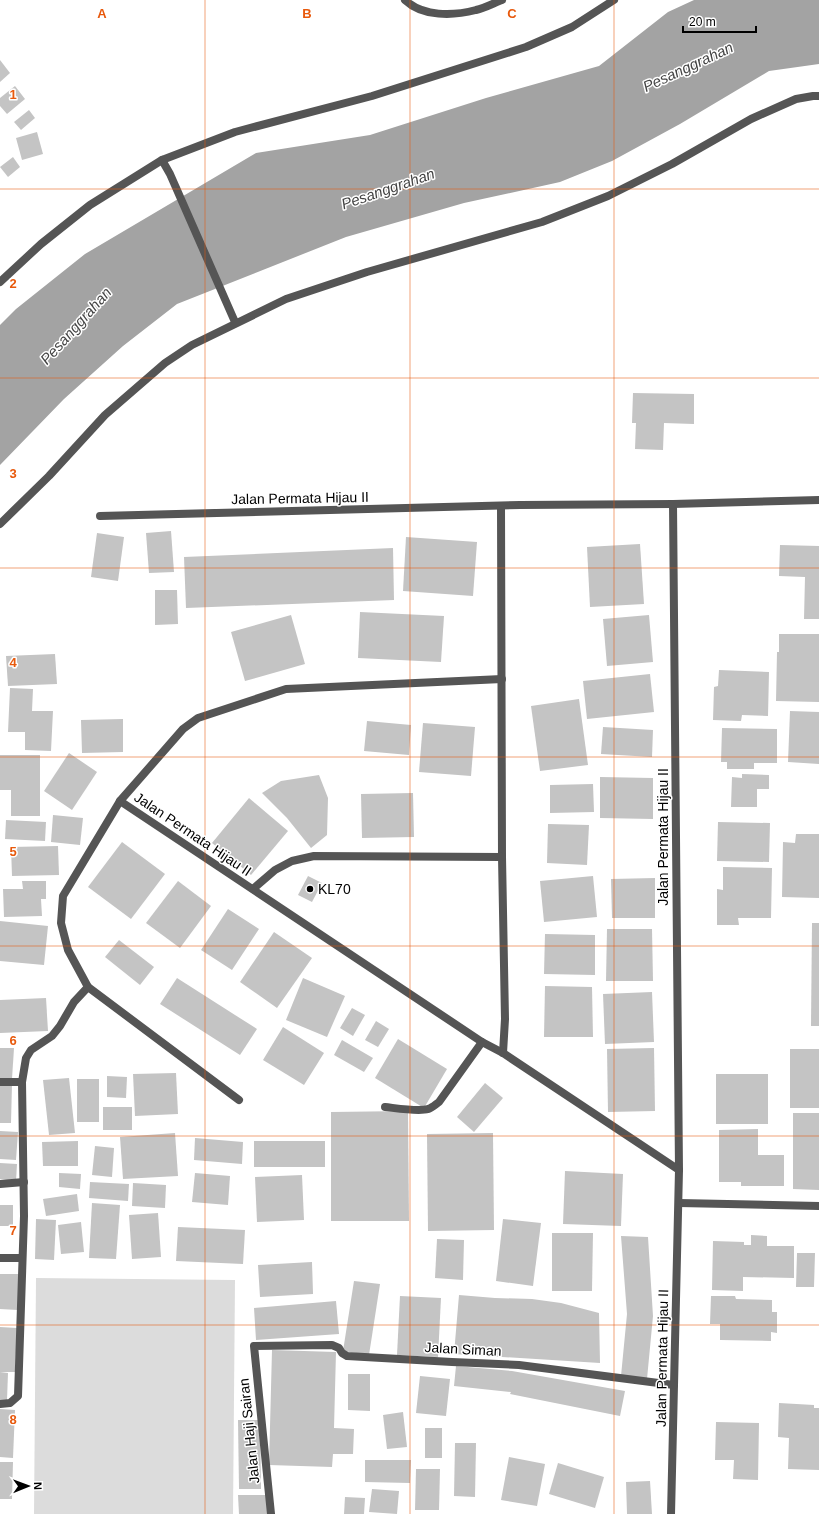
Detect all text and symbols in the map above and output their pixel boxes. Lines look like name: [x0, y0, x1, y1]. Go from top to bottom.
text: A: [97, 6, 107, 21]
text: B: [302, 6, 312, 21]
text: C: [507, 6, 517, 21]
scale bar: [683, 8, 756, 34]
text: 20 m: [689, 15, 716, 29]
water label: Pesanggrahan: [640, 38, 736, 95]
text: 1: [9, 87, 17, 102]
water label: Pesanggrahan: [339, 165, 437, 212]
text: 2: [9, 276, 17, 291]
water label: Pesanggrahan: [37, 284, 115, 368]
text: 3: [9, 466, 17, 481]
street label: Jalan Permata Hijau II: [231, 489, 369, 507]
text: 4: [9, 655, 17, 670]
street label: Jalan Permata Hijau II: [655, 768, 671, 906]
street label: Jalan Permata Hijau II: [131, 789, 255, 879]
text: 5: [9, 844, 17, 859]
place label: KL70: [318, 881, 351, 897]
marker: KL70: [305, 884, 315, 894]
text: 6: [9, 1033, 17, 1048]
text: 7: [9, 1223, 17, 1238]
street label: Jalan Permata Hijau II: [653, 1289, 671, 1427]
street label: Jalan Siman: [424, 1339, 502, 1359]
street label: Jalan Haji Sairan: [236, 1378, 262, 1484]
text: 8: [9, 1412, 17, 1427]
north arrow: [8, 1466, 48, 1506]
text: N: [32, 1482, 44, 1490]

